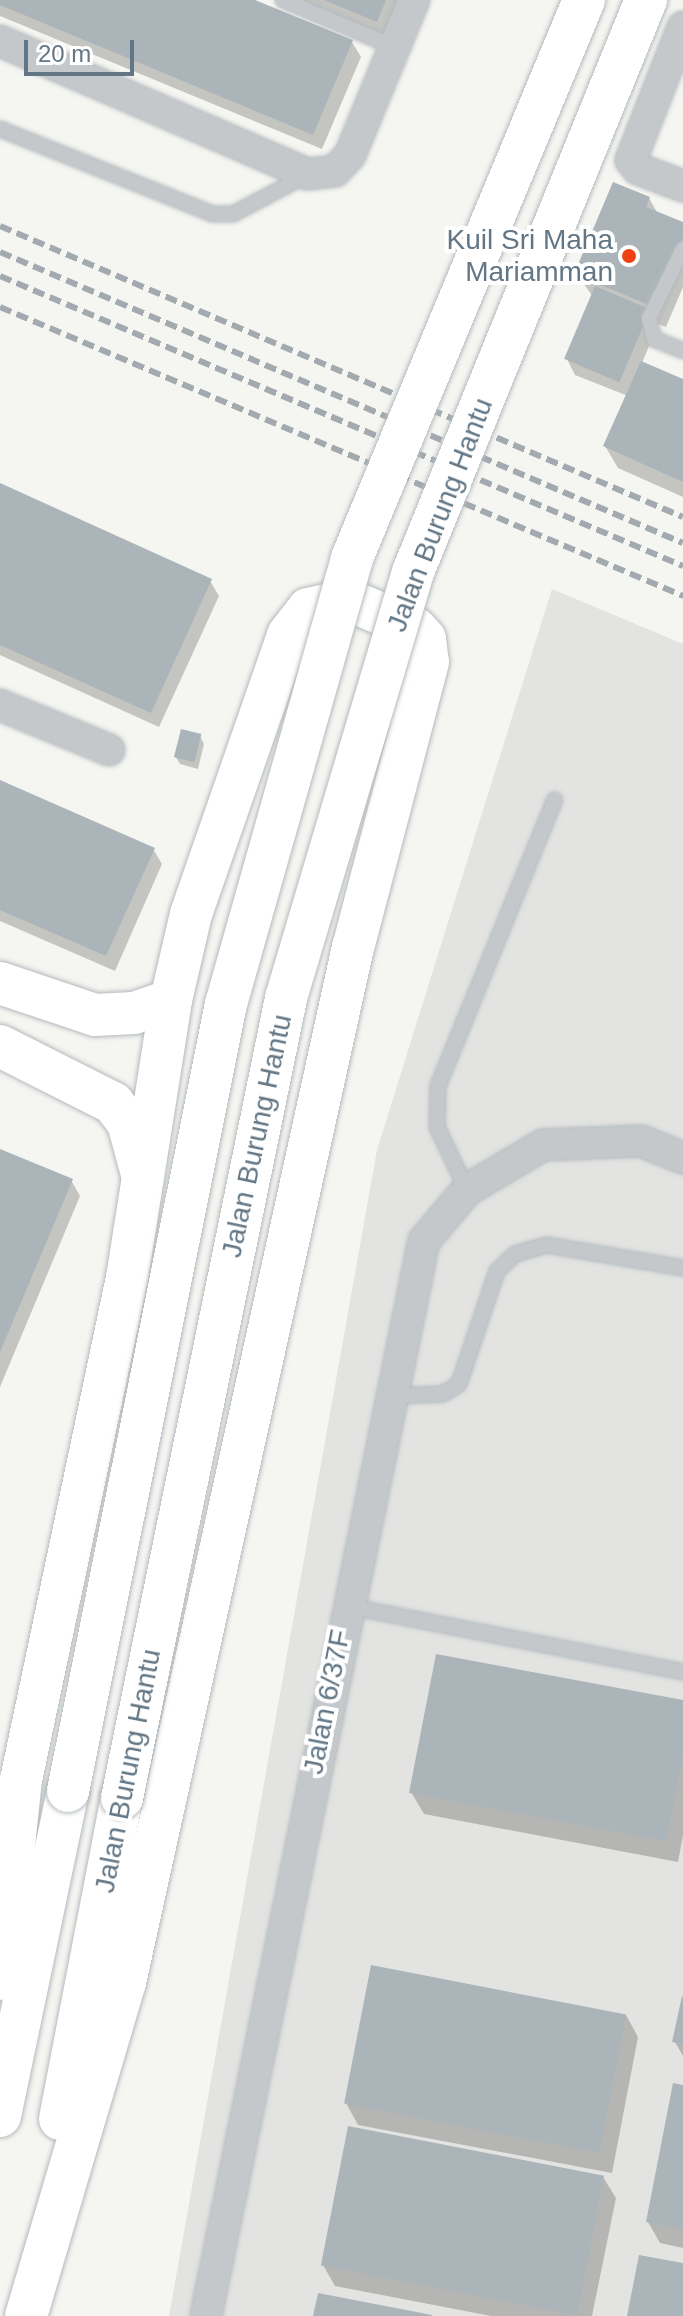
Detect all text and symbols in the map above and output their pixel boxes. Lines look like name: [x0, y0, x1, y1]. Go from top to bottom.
scale bar: [28, 24, 138, 74]
text: 20 m: [38, 40, 91, 67]
place label: Kuil Sri Maha Mariamman: [446, 223, 613, 289]
marker: Kuil Sri Maha Mariamman: [620, 247, 638, 265]
street label: Jalan Burung Hantu: [380, 393, 500, 637]
street label: Jalan Burung Hantu: [215, 1011, 299, 1261]
street label: Jalan 6/37F: [297, 1627, 357, 1777]
street label: Jalan Burung Hantu: [88, 1646, 168, 1896]

